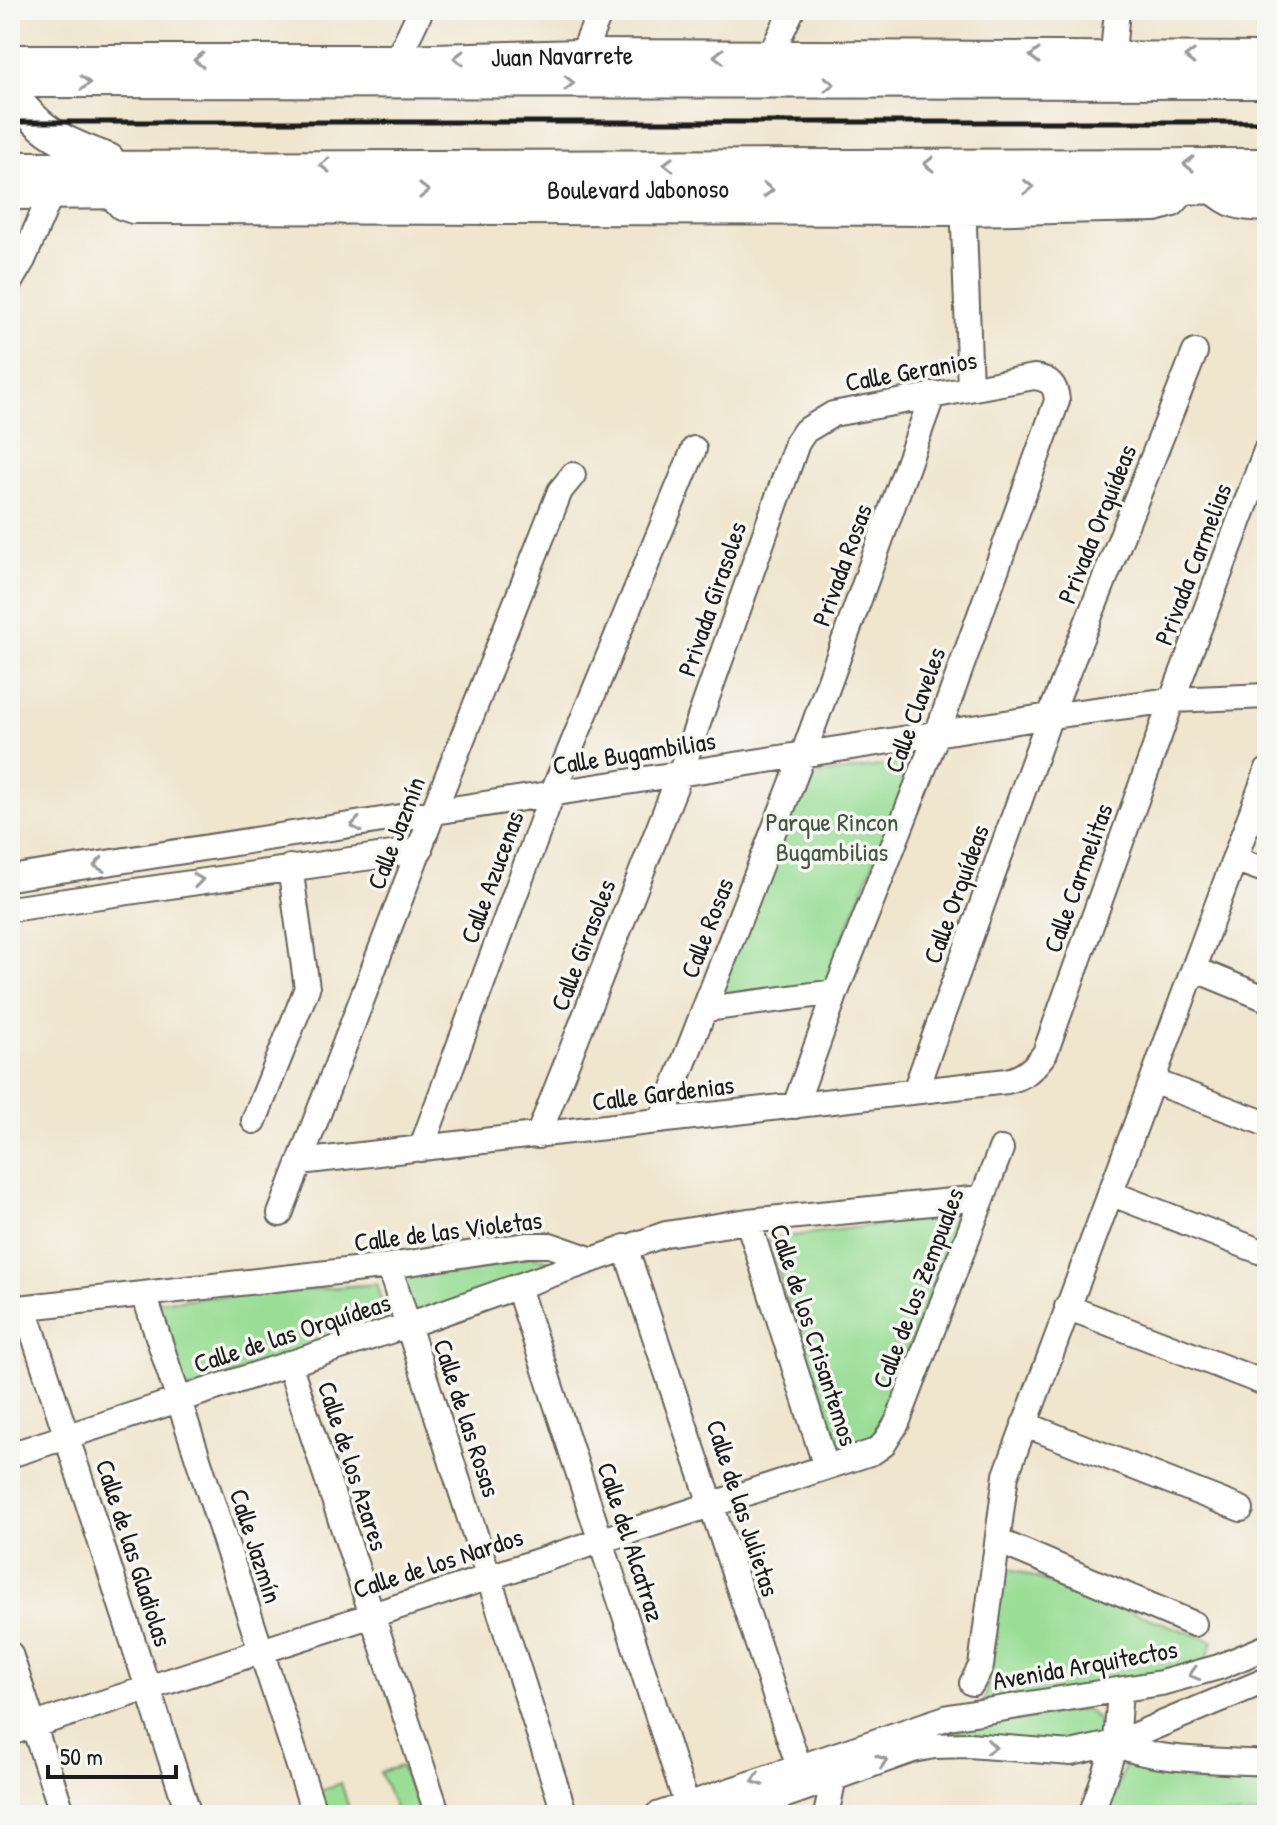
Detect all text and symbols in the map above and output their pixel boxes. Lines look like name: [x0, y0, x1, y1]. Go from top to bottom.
street label: Juan Navarrete: [490, 37, 633, 74]
one-way arrow: [712, 47, 725, 65]
one-way arrow: [1028, 47, 1041, 65]
one-way arrow: [1183, 48, 1196, 66]
one-way arrow: [452, 50, 465, 67]
one-way arrow: [192, 51, 205, 69]
one-way arrow: [79, 74, 92, 92]
one-way arrow: [563, 74, 576, 92]
one-way arrow: [823, 75, 836, 93]
one-way arrow: [662, 155, 675, 173]
one-way arrow: [922, 155, 935, 173]
one-way arrow: [1182, 155, 1195, 172]
one-way arrow: [318, 156, 331, 174]
street label: Boulevard Jabonoso: [547, 171, 729, 207]
one-way arrow: [1022, 178, 1035, 196]
one-way arrow: [762, 181, 775, 199]
one-way arrow: [418, 182, 431, 200]
street label: Calle Geranios: [842, 342, 979, 399]
street label: Privada Orquídeas: [1049, 439, 1144, 609]
street label: Privada Carmelias: [1146, 478, 1239, 650]
street label: Privada Rosas: [803, 499, 880, 631]
street label: Privada Girasoles: [669, 517, 754, 681]
street label: Calle Claveles: [876, 642, 953, 778]
street label: Calle Bugambilias: [550, 722, 718, 783]
street label: Calle Jazmín: [358, 771, 433, 894]
street label: Calle Carmelitas: [1034, 798, 1121, 957]
park label: Parque Rincon Bugambilias: [765, 804, 899, 869]
street label: Calle Azucenas: [451, 806, 532, 948]
one-way arrow: [349, 816, 363, 833]
street label: Calle Orquídeas: [914, 820, 997, 968]
one-way arrow: [92, 855, 106, 872]
one-way arrow: [191, 872, 205, 889]
street label: Calle Rosas: [671, 873, 742, 983]
street label: Calle Girasoles: [541, 874, 624, 1016]
street label: Calle Gardenias: [590, 1066, 736, 1119]
street label: Calle de los Zempuales: [863, 1183, 972, 1393]
street label: Calle de las Violetas: [352, 1202, 544, 1259]
street label: Calle de los Crisantemos: [762, 1219, 867, 1450]
street label: Calle de las Orquídeas: [189, 1284, 395, 1381]
street label: Calle de las Rosas: [425, 1334, 509, 1501]
street label: Calle de los Azares: [310, 1377, 397, 1555]
street label: Calle de las Julietas: [698, 1415, 789, 1601]
street label: Calle de las Gladiolas: [88, 1455, 181, 1651]
street label: Calle del Alcatraz: [589, 1458, 674, 1626]
street label: Calle Jazmín: [222, 1484, 291, 1607]
street label: Calle de los Nardos: [349, 1519, 527, 1606]
street label: Avenida Arquitectos: [990, 1631, 1180, 1698]
one-way arrow: [1188, 1665, 1202, 1681]
scale bar: [48, 1729, 176, 1779]
one-way arrow: [985, 1738, 998, 1755]
text: 50 m: [60, 1740, 103, 1772]
one-way arrow: [875, 1754, 889, 1770]
one-way arrow: [751, 1770, 765, 1787]

